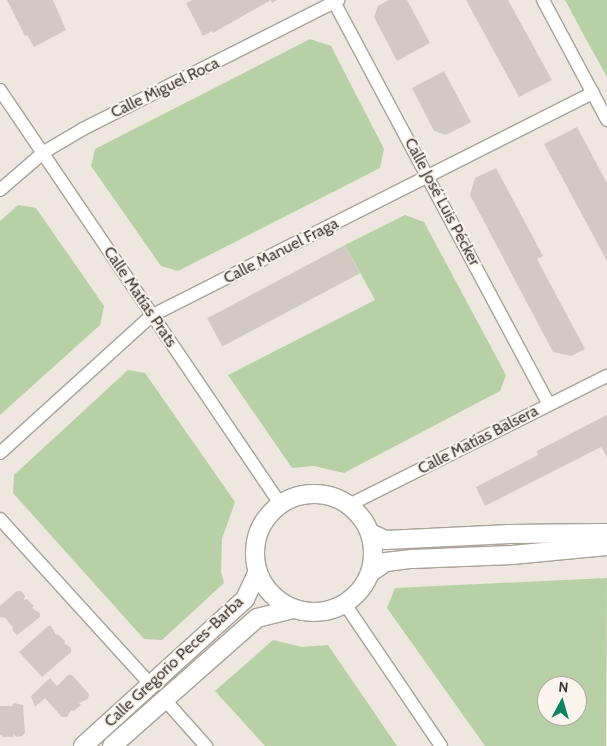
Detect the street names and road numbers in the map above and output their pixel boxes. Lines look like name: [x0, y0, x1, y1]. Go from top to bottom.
street label: Calle Miguel Roca: [108, 54, 222, 122]
street label: Calle José Luis Pécker: [400, 135, 484, 269]
street label: Calle Manuel Fraga: [220, 214, 342, 288]
street label: Calle Matías Prats: [99, 243, 181, 351]
street label: Calle Matías Balsera: [415, 401, 541, 479]
street label: Calle Gregorio Peces-Barba: [101, 593, 247, 731]

